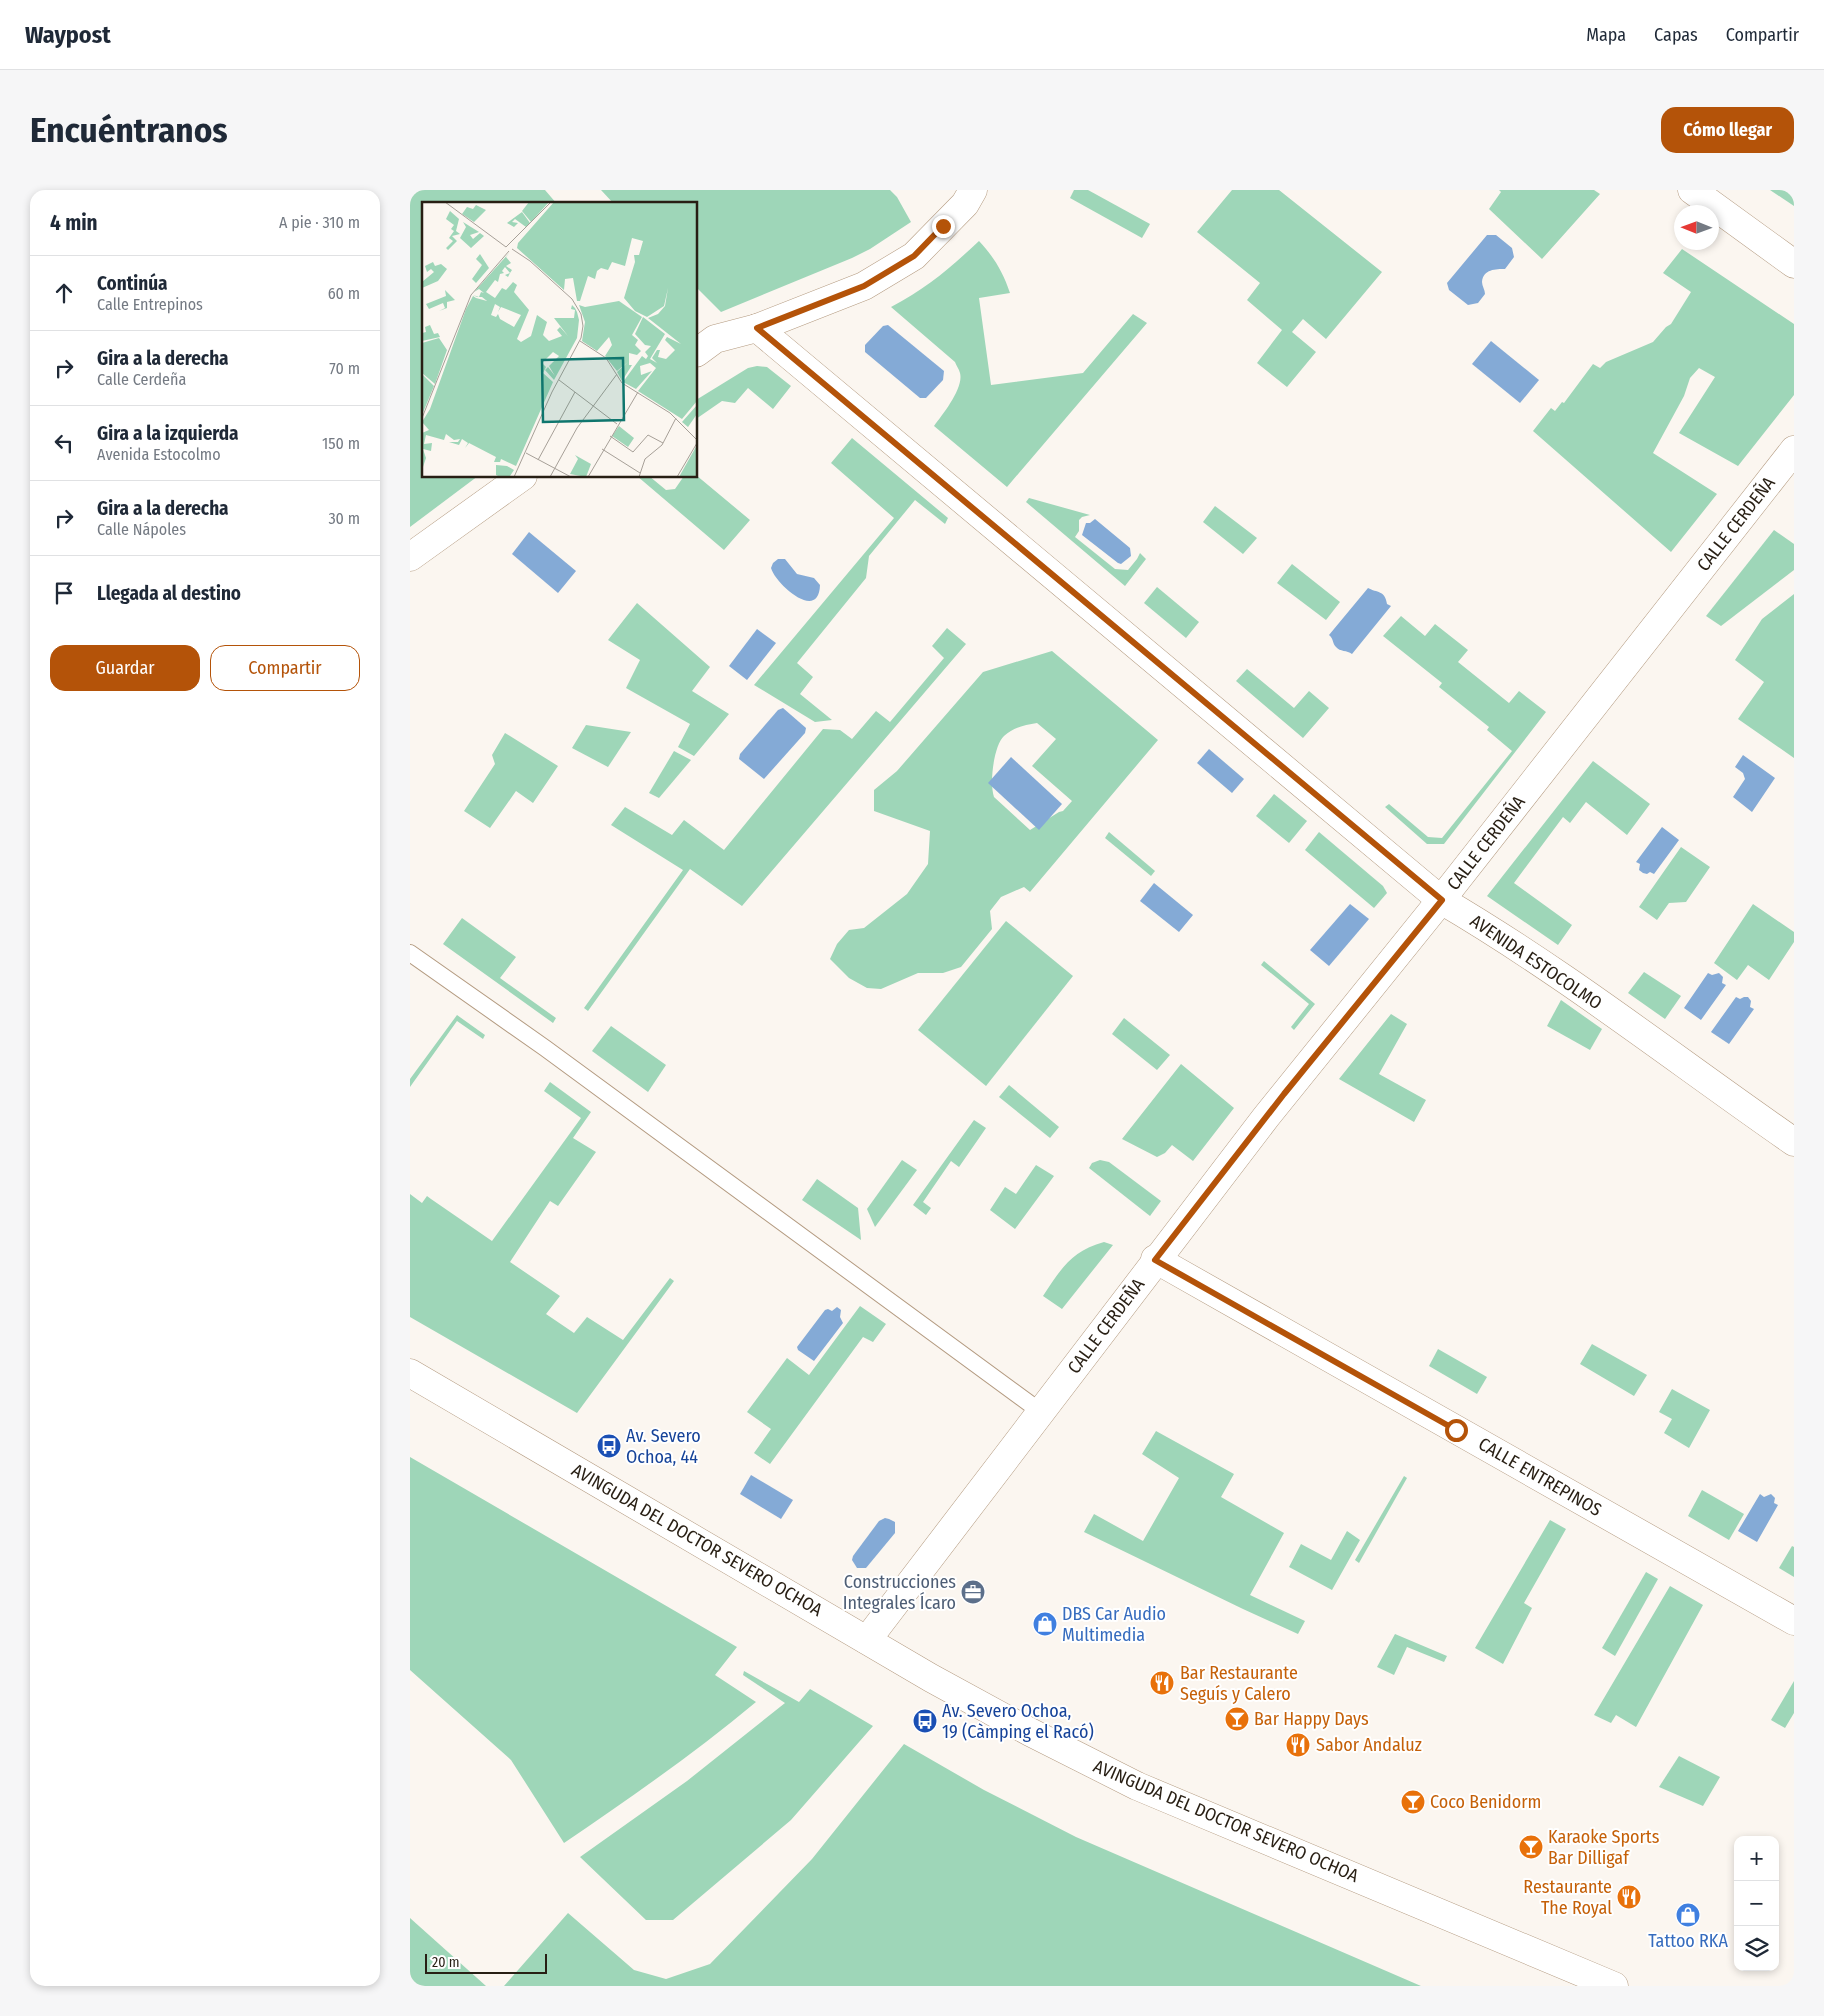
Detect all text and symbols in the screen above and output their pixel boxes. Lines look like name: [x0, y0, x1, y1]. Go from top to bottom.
text: Waypost: [25, 21, 111, 49]
text: Mapa: [1586, 24, 1626, 46]
text: Capas: [1654, 24, 1698, 46]
text: Compartir: [1726, 24, 1799, 46]
button: Cómo llegar: [1661, 107, 1794, 153]
text: Encuéntranos: [30, 109, 228, 151]
inset map: [422, 202, 698, 478]
north arrow: [1674, 205, 1719, 250]
text: 4 min: [50, 210, 98, 236]
text: A pie · 310 m: [279, 213, 360, 232]
route end: [932, 215, 955, 238]
text: Continúa: [97, 272, 168, 295]
icon: ahead: [50, 279, 78, 307]
text: 60 m: [328, 284, 360, 303]
text: Calle Entrepinos: [97, 295, 203, 314]
text: Gira a la derecha: [97, 347, 229, 370]
icon: right: [50, 354, 78, 382]
text: 70 m: [329, 359, 360, 378]
text: Calle Cerdeña: [97, 370, 186, 389]
text: Gira a la izquierda: [97, 422, 239, 445]
icon: left: [50, 429, 78, 457]
text: 150 m: [322, 434, 360, 453]
text: Avenida Estocolmo: [97, 445, 221, 464]
street label: CALLE CERDEÑA: [1692, 472, 1780, 576]
text: Gira a la derecha: [97, 497, 229, 520]
icon: right: [50, 504, 78, 532]
text: 30 m: [328, 509, 360, 528]
text: Calle Nápoles: [97, 520, 186, 539]
icon: arrive: [50, 579, 78, 607]
text: Llegada al destino: [97, 582, 241, 605]
button: Guardar: [50, 645, 200, 691]
button: Compartir: [210, 645, 360, 691]
street label: CALLE CERDEÑA: [1442, 791, 1530, 895]
street label: AVENIDA ESTOCOLMO: [1466, 910, 1606, 1014]
street label: CALLE CERDEÑA: [1063, 1273, 1149, 1378]
route start: [1445, 1419, 1468, 1442]
place label: Av. Severo Ochoa, 44: [626, 1425, 701, 1468]
bus stop icon: Av. Severo Ochoa, 44: [596, 1433, 622, 1459]
street label: CALLE ENTREPINOS: [1475, 1433, 1606, 1521]
street label: AVINGUDA DEL DOCTOR SEVERO OCHOA: [568, 1459, 827, 1621]
place label: Construcciones Integrales Ícaro: [843, 1571, 956, 1614]
office icon: Construcciones Integrales Ícaro: [960, 1579, 986, 1605]
place label: DBS Car Audio Multimedia: [1062, 1603, 1166, 1646]
shop icon: DBS Car Audio Multimedia: [1032, 1611, 1058, 1637]
place label: Bar Restaurante Seguís y Calero: [1180, 1662, 1298, 1705]
restaurant icon: Bar Restaurante Seguís y Calero: [1149, 1670, 1175, 1696]
place label: Av. Severo Ochoa, 19 (Càmping el Racó): [942, 1700, 1094, 1743]
bar icon: Bar Happy Days: [1224, 1706, 1250, 1732]
bus stop icon: Av. Severo Ochoa, 19 (Càmping el Racó): [912, 1708, 938, 1734]
place label: Bar Happy Days: [1254, 1708, 1369, 1730]
restaurant icon: Sabor Andaluz: [1285, 1732, 1311, 1758]
place label: Sabor Andaluz: [1316, 1734, 1422, 1756]
street label: AVINGUDA DEL DOCTOR SEVERO OCHOA: [1090, 1755, 1362, 1887]
bar icon: Coco Benidorm: [1400, 1789, 1426, 1815]
place label: Coco Benidorm: [1430, 1791, 1541, 1813]
place label: Karaoke Sports Bar Dilligaf: [1548, 1826, 1660, 1869]
bar icon: Karaoke Sports Bar Dilligaf: [1518, 1834, 1544, 1860]
map controls: [1734, 1836, 1779, 1971]
button: +: [1734, 1836, 1779, 1881]
place label: Restaurante The Royal: [1523, 1876, 1612, 1919]
button: −: [1734, 1881, 1779, 1926]
restaurant icon: Restaurante The Royal: [1616, 1884, 1642, 1910]
shop icon: Tattoo RKA: [1675, 1902, 1701, 1928]
button: layers: [1734, 1926, 1779, 1971]
place label: Tattoo RKA: [1648, 1930, 1728, 1952]
scale bar: [425, 1951, 548, 1974]
text: 20 m: [432, 1954, 460, 1971]

